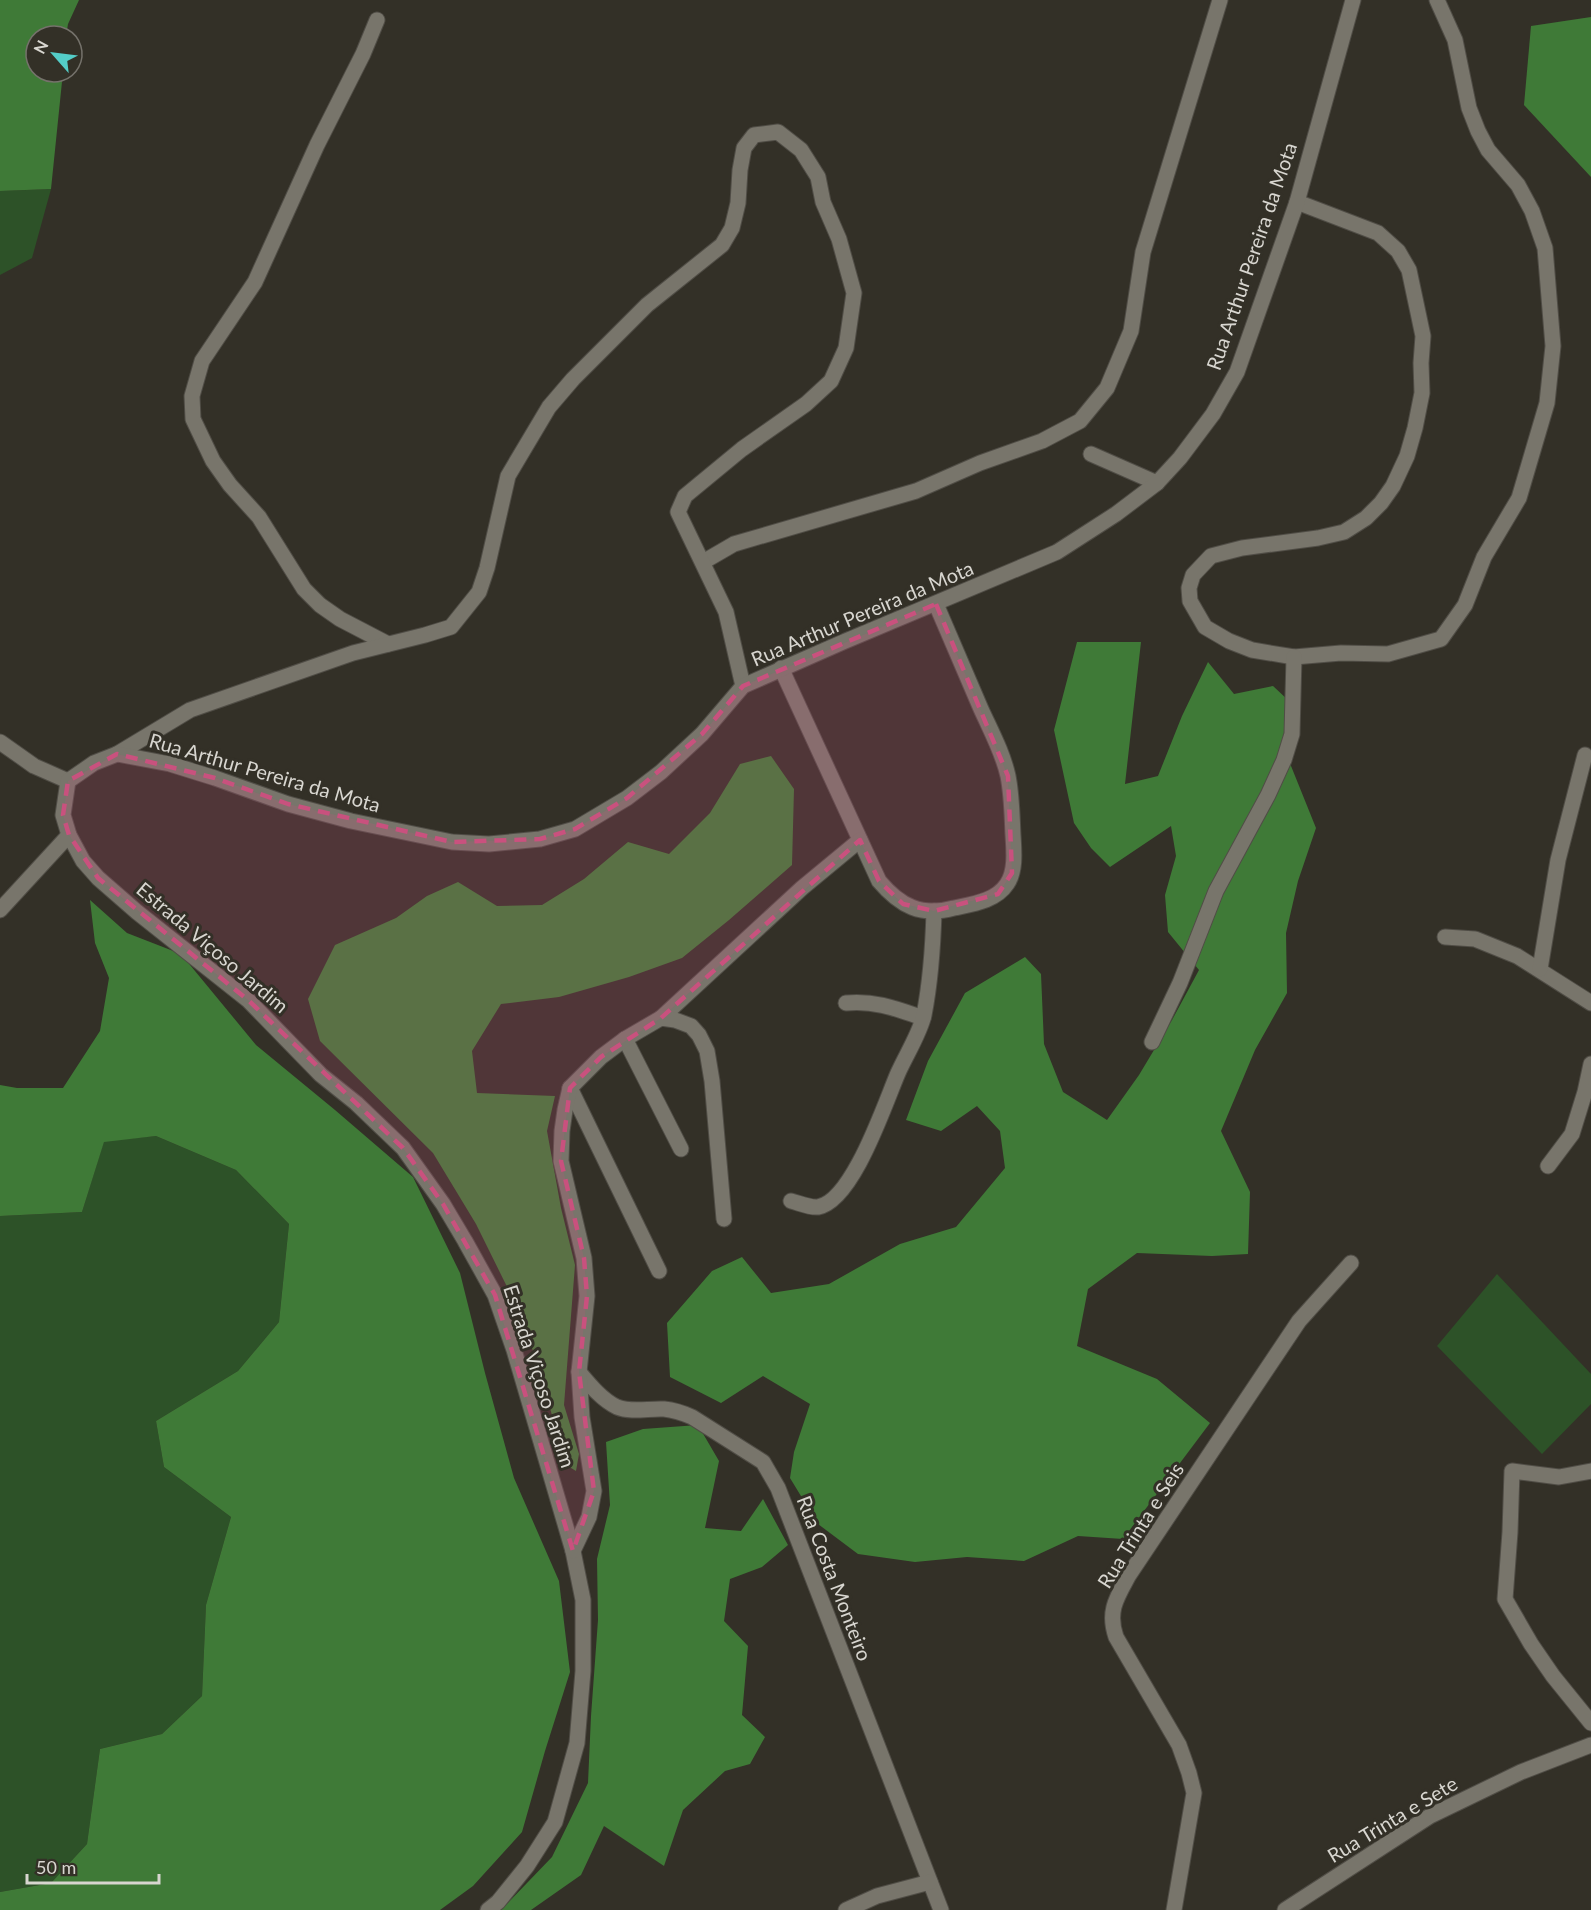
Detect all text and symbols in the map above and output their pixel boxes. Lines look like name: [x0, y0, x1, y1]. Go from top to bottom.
north arrow: [24, 24, 84, 84]
text: N: [29, 37, 52, 57]
street label: Rua Arthur Pereira da Mota: [1201, 139, 1301, 373]
street label: Rua Arthur Pereira da Mota: [747, 555, 977, 671]
street label: Rua Arthur Pereira da Mota: [147, 728, 383, 816]
street label: Estrada Viçoso Jardim: [132, 877, 294, 1017]
street label: Estrada Viçoso Jardim: [499, 1282, 581, 1470]
street label: Rua Trinta e Seis: [1092, 1458, 1188, 1592]
street label: Rua Costa Monteiro: [792, 1492, 878, 1664]
street label: Rua Trinta e Sete: [1323, 1771, 1461, 1867]
scale bar: [27, 1847, 159, 1885]
text: 50 m: [36, 1856, 76, 1878]

